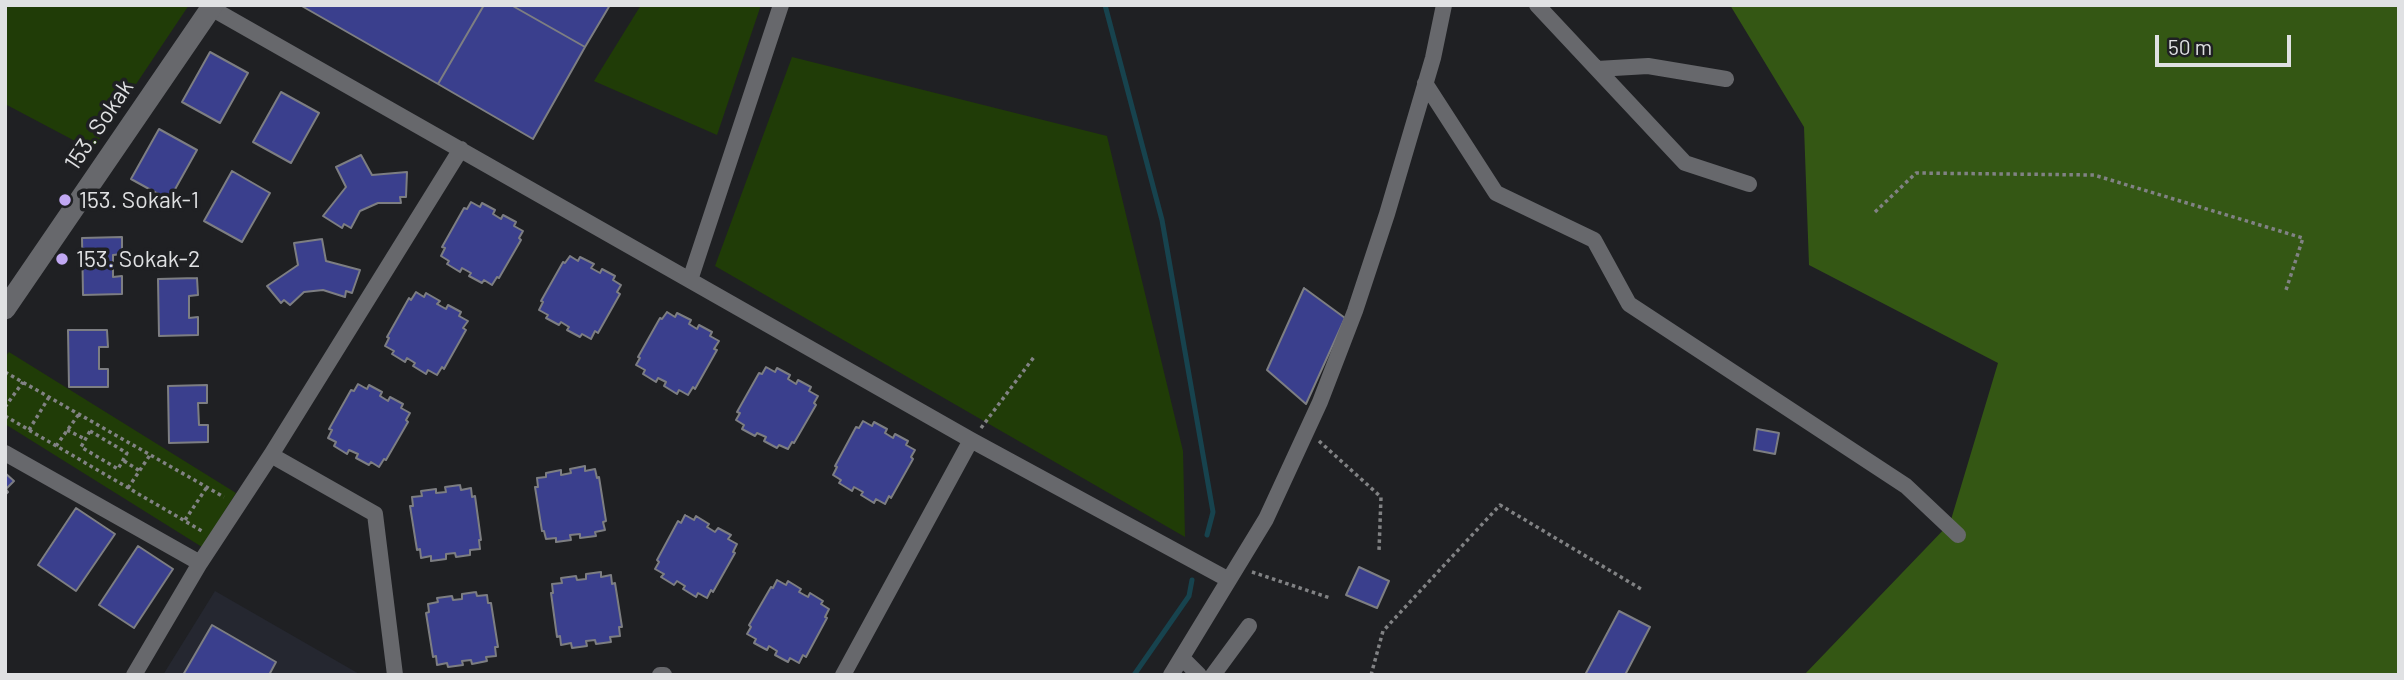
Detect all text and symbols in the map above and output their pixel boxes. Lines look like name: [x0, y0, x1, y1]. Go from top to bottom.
scale bar: [2159, 21, 2296, 65]
text: 50 m: [2168, 34, 2212, 59]
street label: 153. Sokak: [59, 74, 139, 176]
place label: 153. Sokak-1: [79, 186, 199, 214]
marker: 153. Sokak-1: [57, 192, 73, 208]
place label: 153. Sokak-2: [76, 245, 200, 273]
marker: 153. Sokak-2: [54, 251, 70, 267]

